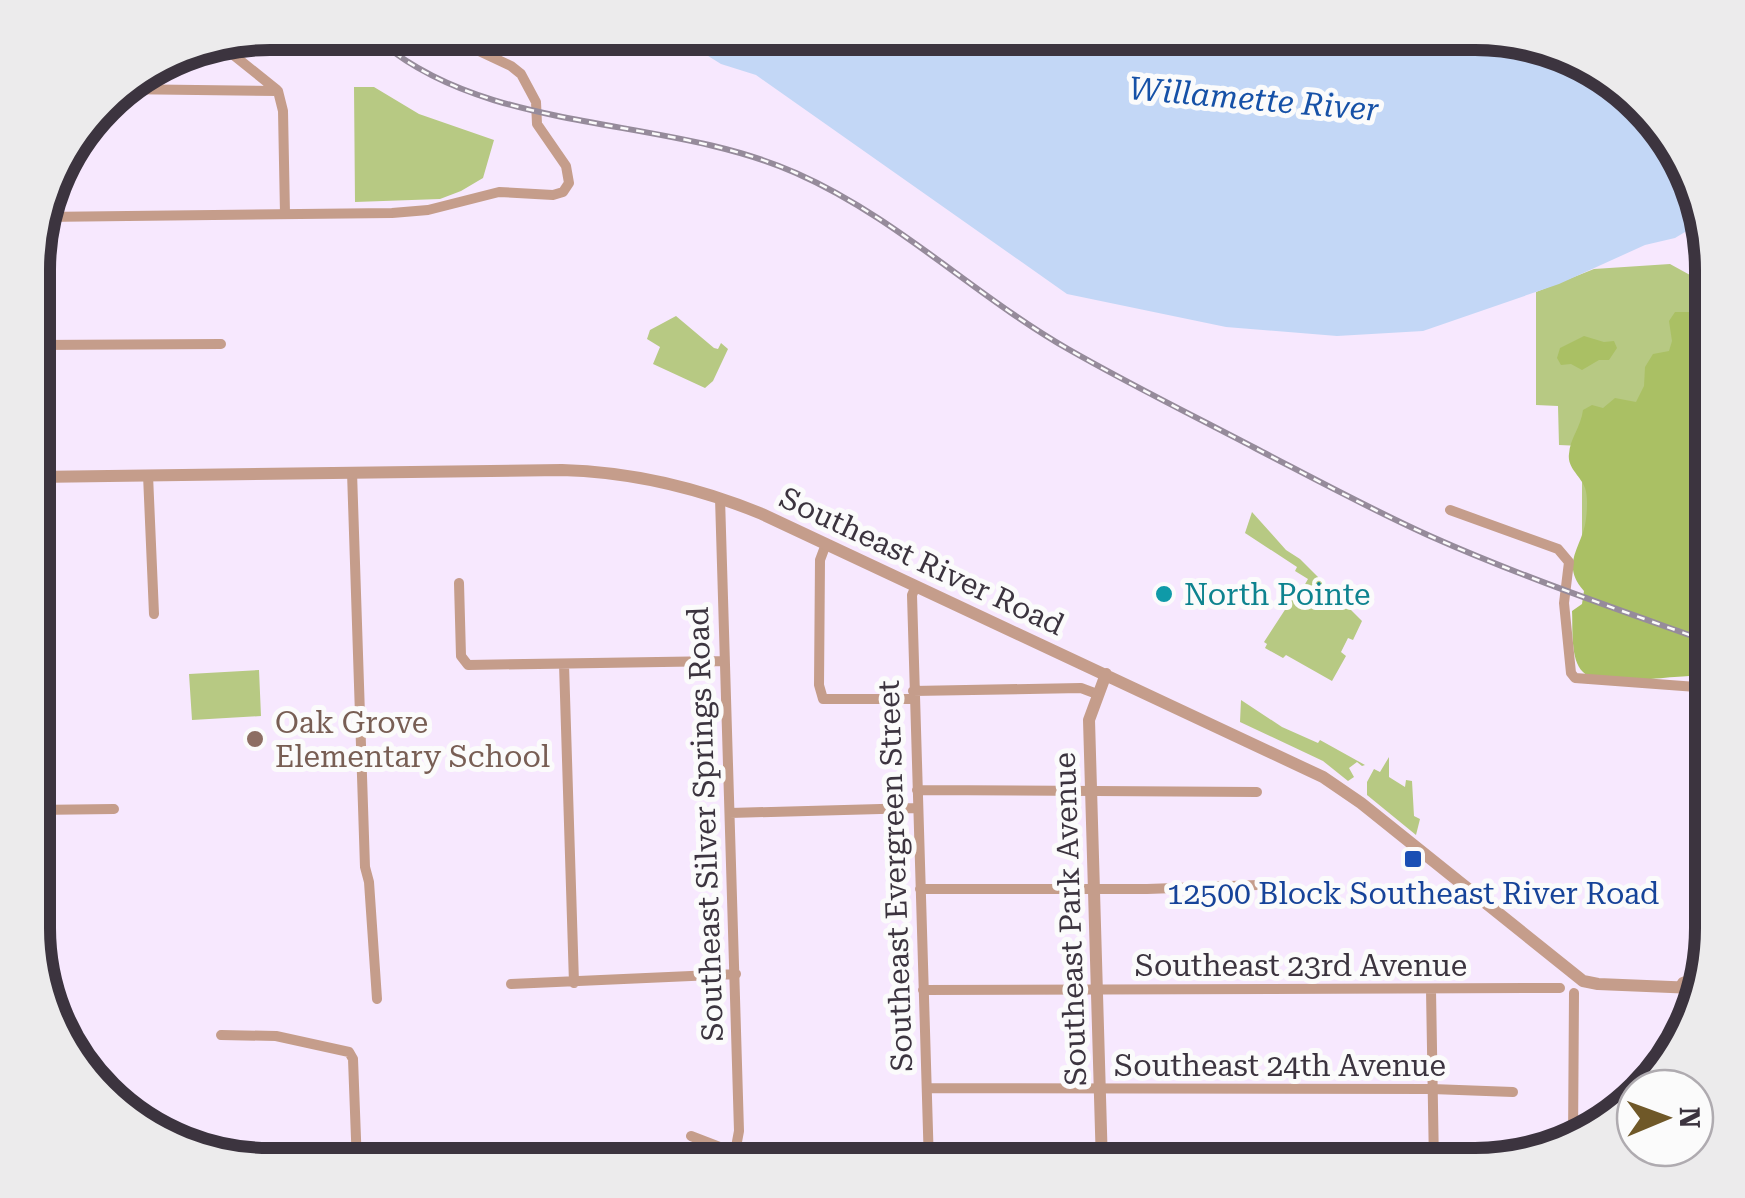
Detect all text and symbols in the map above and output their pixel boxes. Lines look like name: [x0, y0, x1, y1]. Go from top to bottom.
water label: Willamette River: [1127, 69, 1381, 129]
street label: Southeast River Road: [774, 480, 1070, 642]
place label: North Pointe: [1184, 577, 1370, 612]
marker: North Pointe: [1153, 583, 1175, 605]
street label: Southeast Silver Springs Road: [680, 606, 730, 1042]
street label: Southeast Evergreen Street: [871, 680, 919, 1072]
place label: Oak Grove Elementary School: [275, 705, 550, 774]
marker: Oak Grove Elementary School: [244, 728, 266, 750]
street label: Southeast Park Avenue: [1047, 752, 1093, 1086]
marker: 12500 Block Southeast River Road: [1402, 848, 1424, 870]
place label: 12500 Block Southeast River Road: [1167, 876, 1659, 911]
street label: Southeast 23rd Avenue: [1135, 948, 1467, 983]
street label: Southeast 24th Avenue: [1114, 1048, 1446, 1083]
north arrow: [1615, 1068, 1715, 1168]
text: N: [1673, 1107, 1706, 1129]

